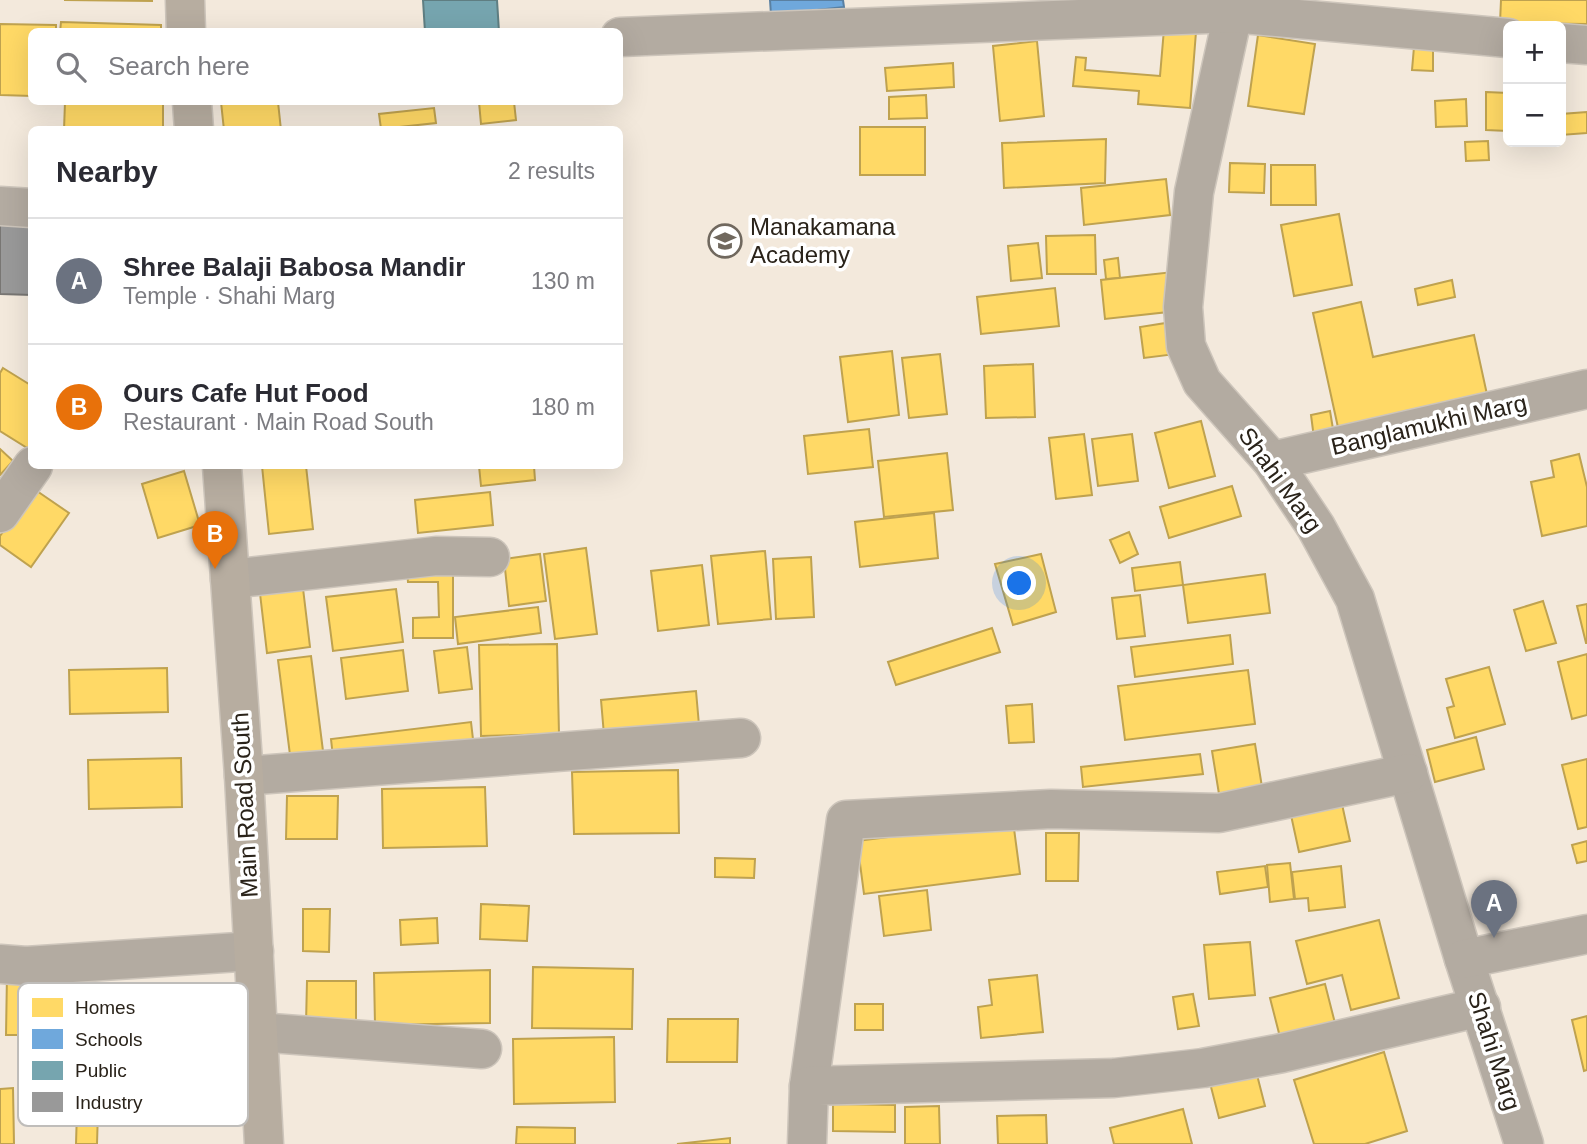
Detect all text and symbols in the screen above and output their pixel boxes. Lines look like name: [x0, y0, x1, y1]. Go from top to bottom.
map controls: [1503, 21, 1566, 147]
button: +: [1503, 21, 1566, 84]
search box: [28, 28, 623, 105]
icon: search: [52, 48, 90, 86]
text: Search here: [108, 51, 250, 81]
button: −: [1503, 84, 1566, 147]
text: Nearby: [56, 155, 158, 188]
text: 2 results: [508, 158, 595, 184]
place label: Manakamana Academy: [750, 213, 896, 268]
school or university icon: Manakamana Academy: [706, 222, 744, 260]
text: Shree Balaji Babosa Mandir: [123, 252, 465, 282]
text: A: [71, 268, 87, 294]
text: 130 m: [531, 268, 595, 294]
text: Temple · Shahi Marg: [123, 283, 335, 309]
text: Ours Cafe Hut Food: [123, 378, 369, 408]
street label: Banglamukhi Marg: [1328, 389, 1529, 460]
text: B: [71, 394, 87, 420]
text: 180 m: [531, 394, 595, 420]
text: Restaurant · Main Road South: [123, 409, 434, 435]
street label: Shahi Marg: [1233, 422, 1327, 537]
pin: B: [192, 511, 238, 569]
your location: [1002, 566, 1036, 600]
street label: Main Road South: [226, 712, 263, 898]
pin: A: [1471, 880, 1517, 938]
legend: [18, 983, 248, 1126]
street label: Shahi Marg: [1463, 988, 1526, 1113]
text: Homes: [75, 997, 135, 1018]
text: Schools: [75, 1029, 143, 1050]
text: Public: [75, 1060, 127, 1081]
text: Industry: [75, 1092, 143, 1113]

